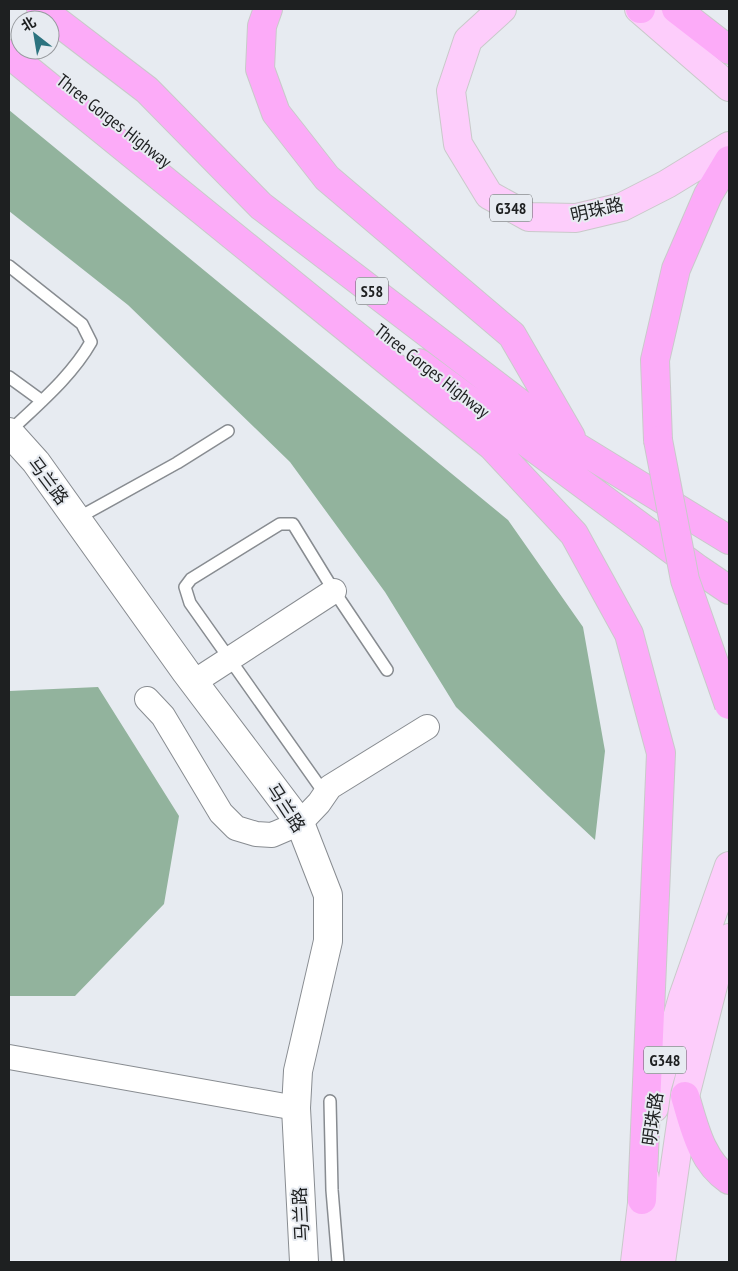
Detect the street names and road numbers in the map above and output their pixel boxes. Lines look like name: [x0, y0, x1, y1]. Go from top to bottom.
street label: Three Gorges Highway: [52, 68, 177, 173]
street label: 明珠路: [568, 192, 626, 227]
road number: G348: [490, 194, 532, 222]
road number: S58: [356, 278, 388, 304]
street label: Three Gorges Highway: [370, 318, 495, 423]
street label: 马兰路: [23, 452, 74, 509]
street label: 马兰路: [262, 779, 311, 837]
road number: G348: [644, 1046, 686, 1074]
street label: 明珠路: [637, 1091, 668, 1147]
street label: 马兰路: [288, 1186, 313, 1242]

